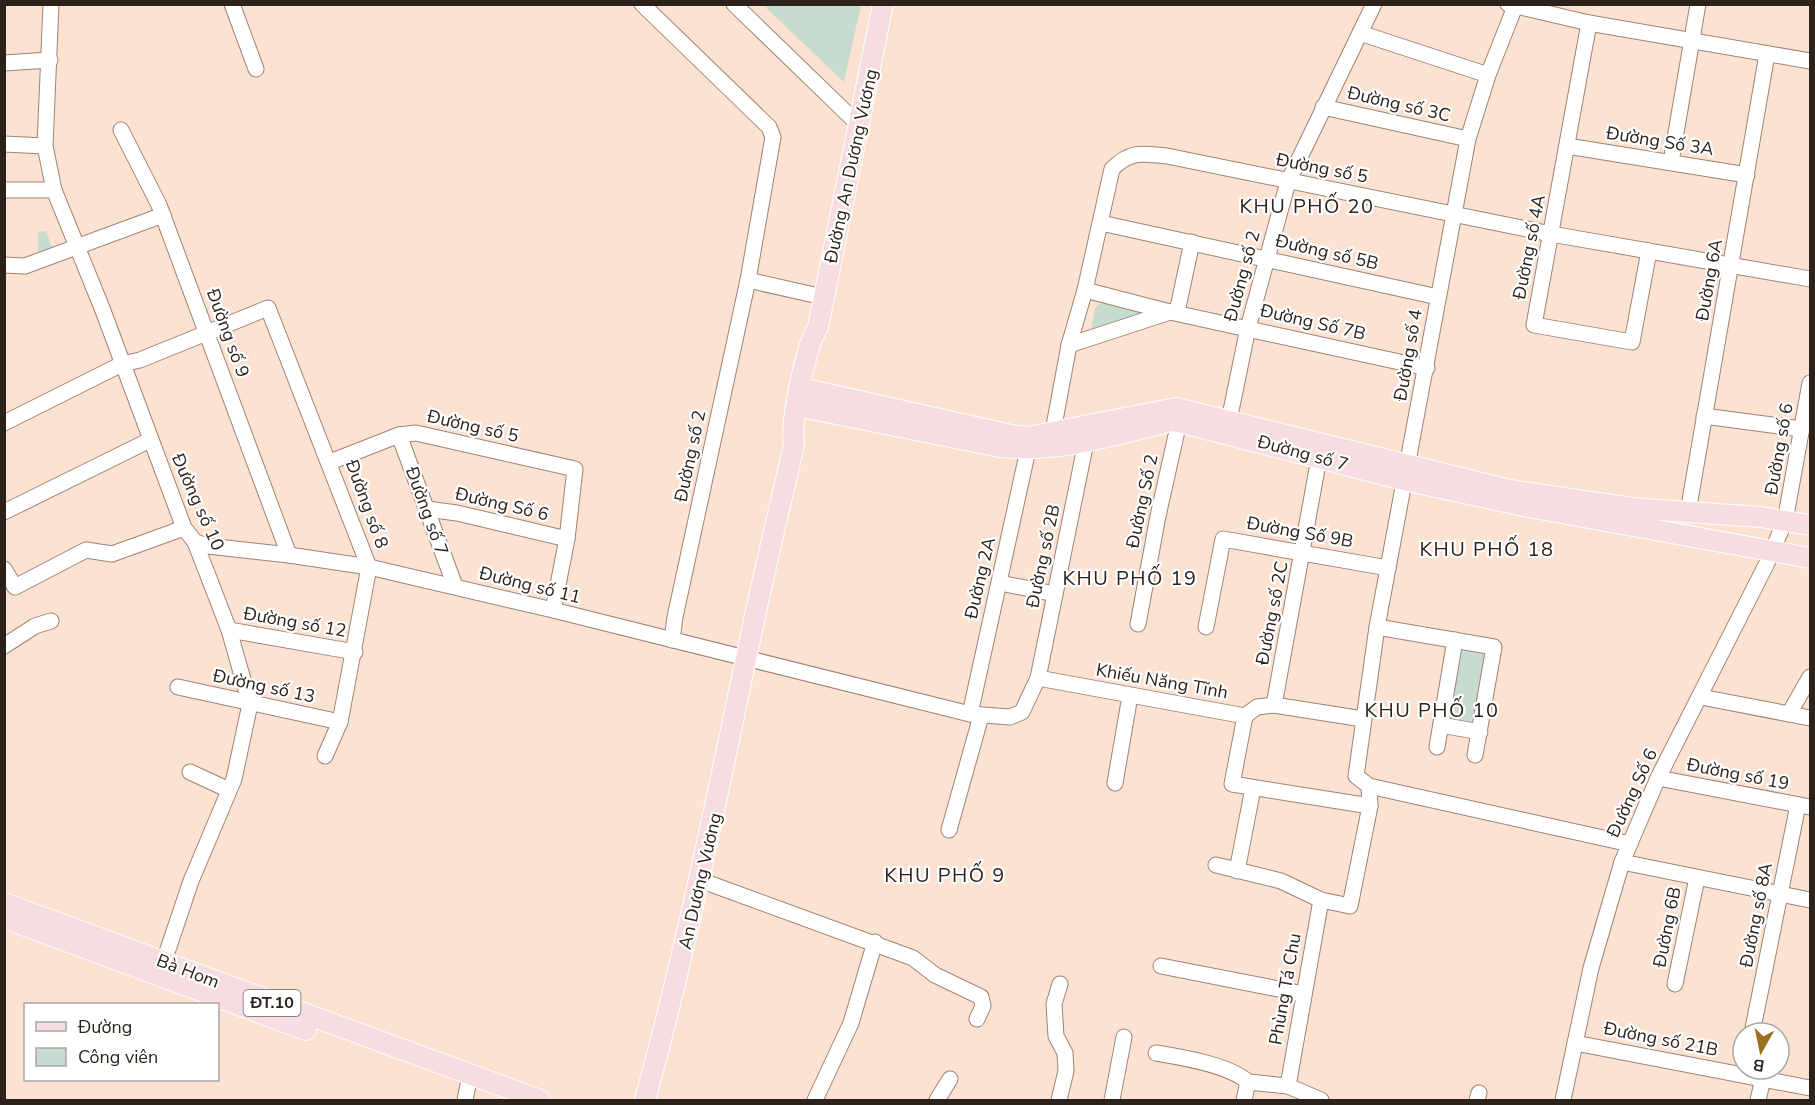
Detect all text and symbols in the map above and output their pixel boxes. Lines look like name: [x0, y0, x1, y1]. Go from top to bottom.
street label: Đường An Dương Vương: [818, 67, 883, 266]
street label: Đường số 3C: [1344, 80, 1453, 128]
street label: Đường Số 3A: [1604, 121, 1715, 161]
street label: Đường số 5: [1273, 147, 1370, 189]
district label: KHU PHỐ 20: [1240, 192, 1374, 220]
street label: Đường số 4A: [1507, 193, 1551, 302]
street label: Đường số 2: [1218, 228, 1266, 325]
street label: Đường số 5B: [1272, 228, 1381, 276]
street label: Đường 6A: [1690, 237, 1728, 324]
street label: Đường số 9: [200, 284, 255, 381]
street label: Đường Số 7B: [1257, 298, 1368, 346]
street label: Đường số 4: [1388, 307, 1428, 404]
street label: Đường số 6: [1759, 401, 1799, 498]
street label: Đường số 5: [424, 404, 521, 448]
street label: Đường số 2: [668, 408, 711, 505]
street label: Đường số 7: [1254, 429, 1351, 477]
street label: Đường số 10: [166, 449, 230, 554]
street label: Đường Số 2: [1120, 452, 1164, 551]
street label: Đường số 8: [339, 455, 394, 552]
street label: Đường số 7: [399, 462, 454, 559]
street label: Đường Số 6: [452, 481, 551, 526]
street label: Đường số 2B: [1020, 502, 1066, 611]
street label: Đường Số 9B: [1244, 511, 1355, 553]
street label: Đường 2A: [959, 535, 1001, 622]
district label: KHU PHỐ 18: [1420, 535, 1554, 563]
street label: Đường số 2C: [1250, 559, 1294, 668]
street label: Đường số 11: [476, 561, 583, 609]
district label: KHU PHỐ 19: [1063, 564, 1197, 592]
street label: Đường số 12: [241, 601, 348, 643]
street label: Khiếu Năng Tĩnh: [1094, 658, 1230, 704]
street label: Đường số 13: [210, 663, 317, 709]
district label: KHU PHỐ 10: [1365, 696, 1499, 724]
street label: Đường Số 6: [1601, 745, 1663, 842]
street label: Đường số 19: [1684, 752, 1791, 796]
street label: An Dương Vương: [673, 810, 727, 952]
district label: KHU PHỐ 9: [884, 861, 1006, 889]
street label: Đường số 8A: [1734, 861, 1778, 970]
street label: Đường 6B: [1647, 885, 1687, 970]
street label: Phùng Tá Chu: [1263, 931, 1307, 1047]
street label: Bà Hom: [153, 948, 223, 994]
road number: ĐT.10: [244, 990, 300, 1016]
legend: [24, 1003, 219, 1081]
text: Đường: [77, 1015, 132, 1039]
street label: Đường số 21B: [1601, 1016, 1720, 1062]
north arrow: [1731, 1021, 1791, 1081]
text: Công viên: [78, 1045, 158, 1069]
text: B: [1752, 1053, 1766, 1077]

